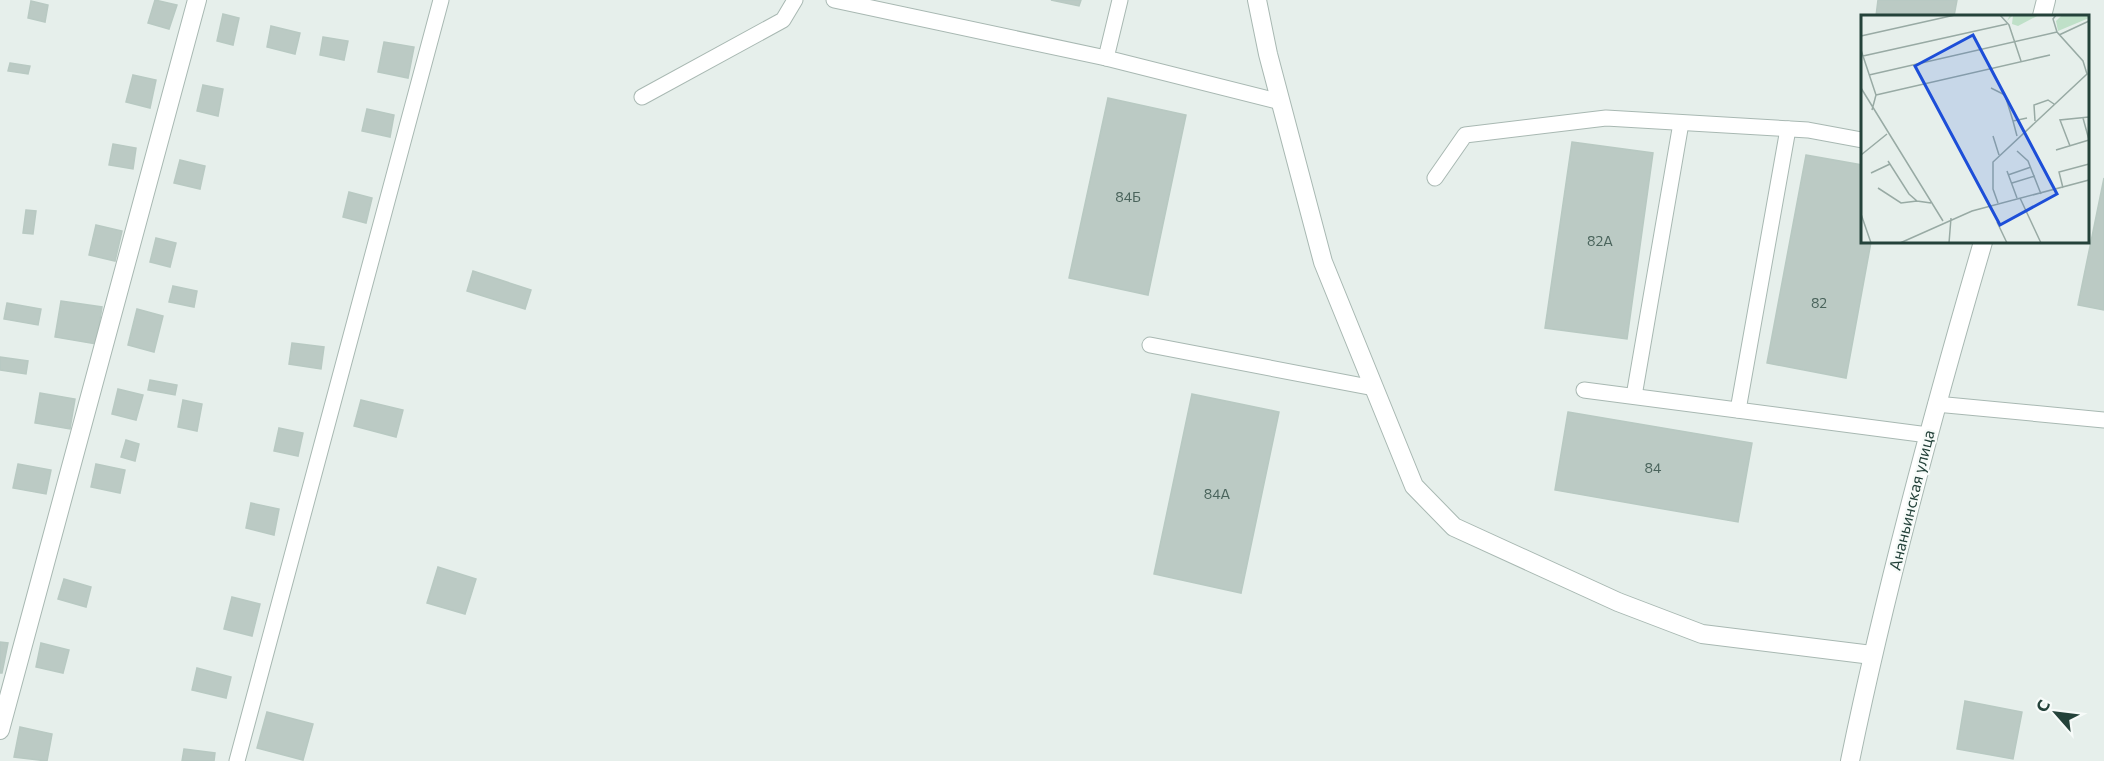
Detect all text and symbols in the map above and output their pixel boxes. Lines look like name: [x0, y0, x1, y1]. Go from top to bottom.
inset map: [1861, 15, 2089, 243]
house number: 84Б: [1115, 188, 1141, 205]
house number: 82А: [1587, 232, 1613, 249]
house number: 82: [1811, 294, 1827, 311]
street label: Ананьинская улица: [1884, 428, 1938, 572]
house number: 84: [1645, 459, 1662, 476]
house number: 84А: [1204, 485, 1231, 502]
north arrow: [2026, 683, 2086, 743]
text: С: [2031, 696, 2053, 715]

